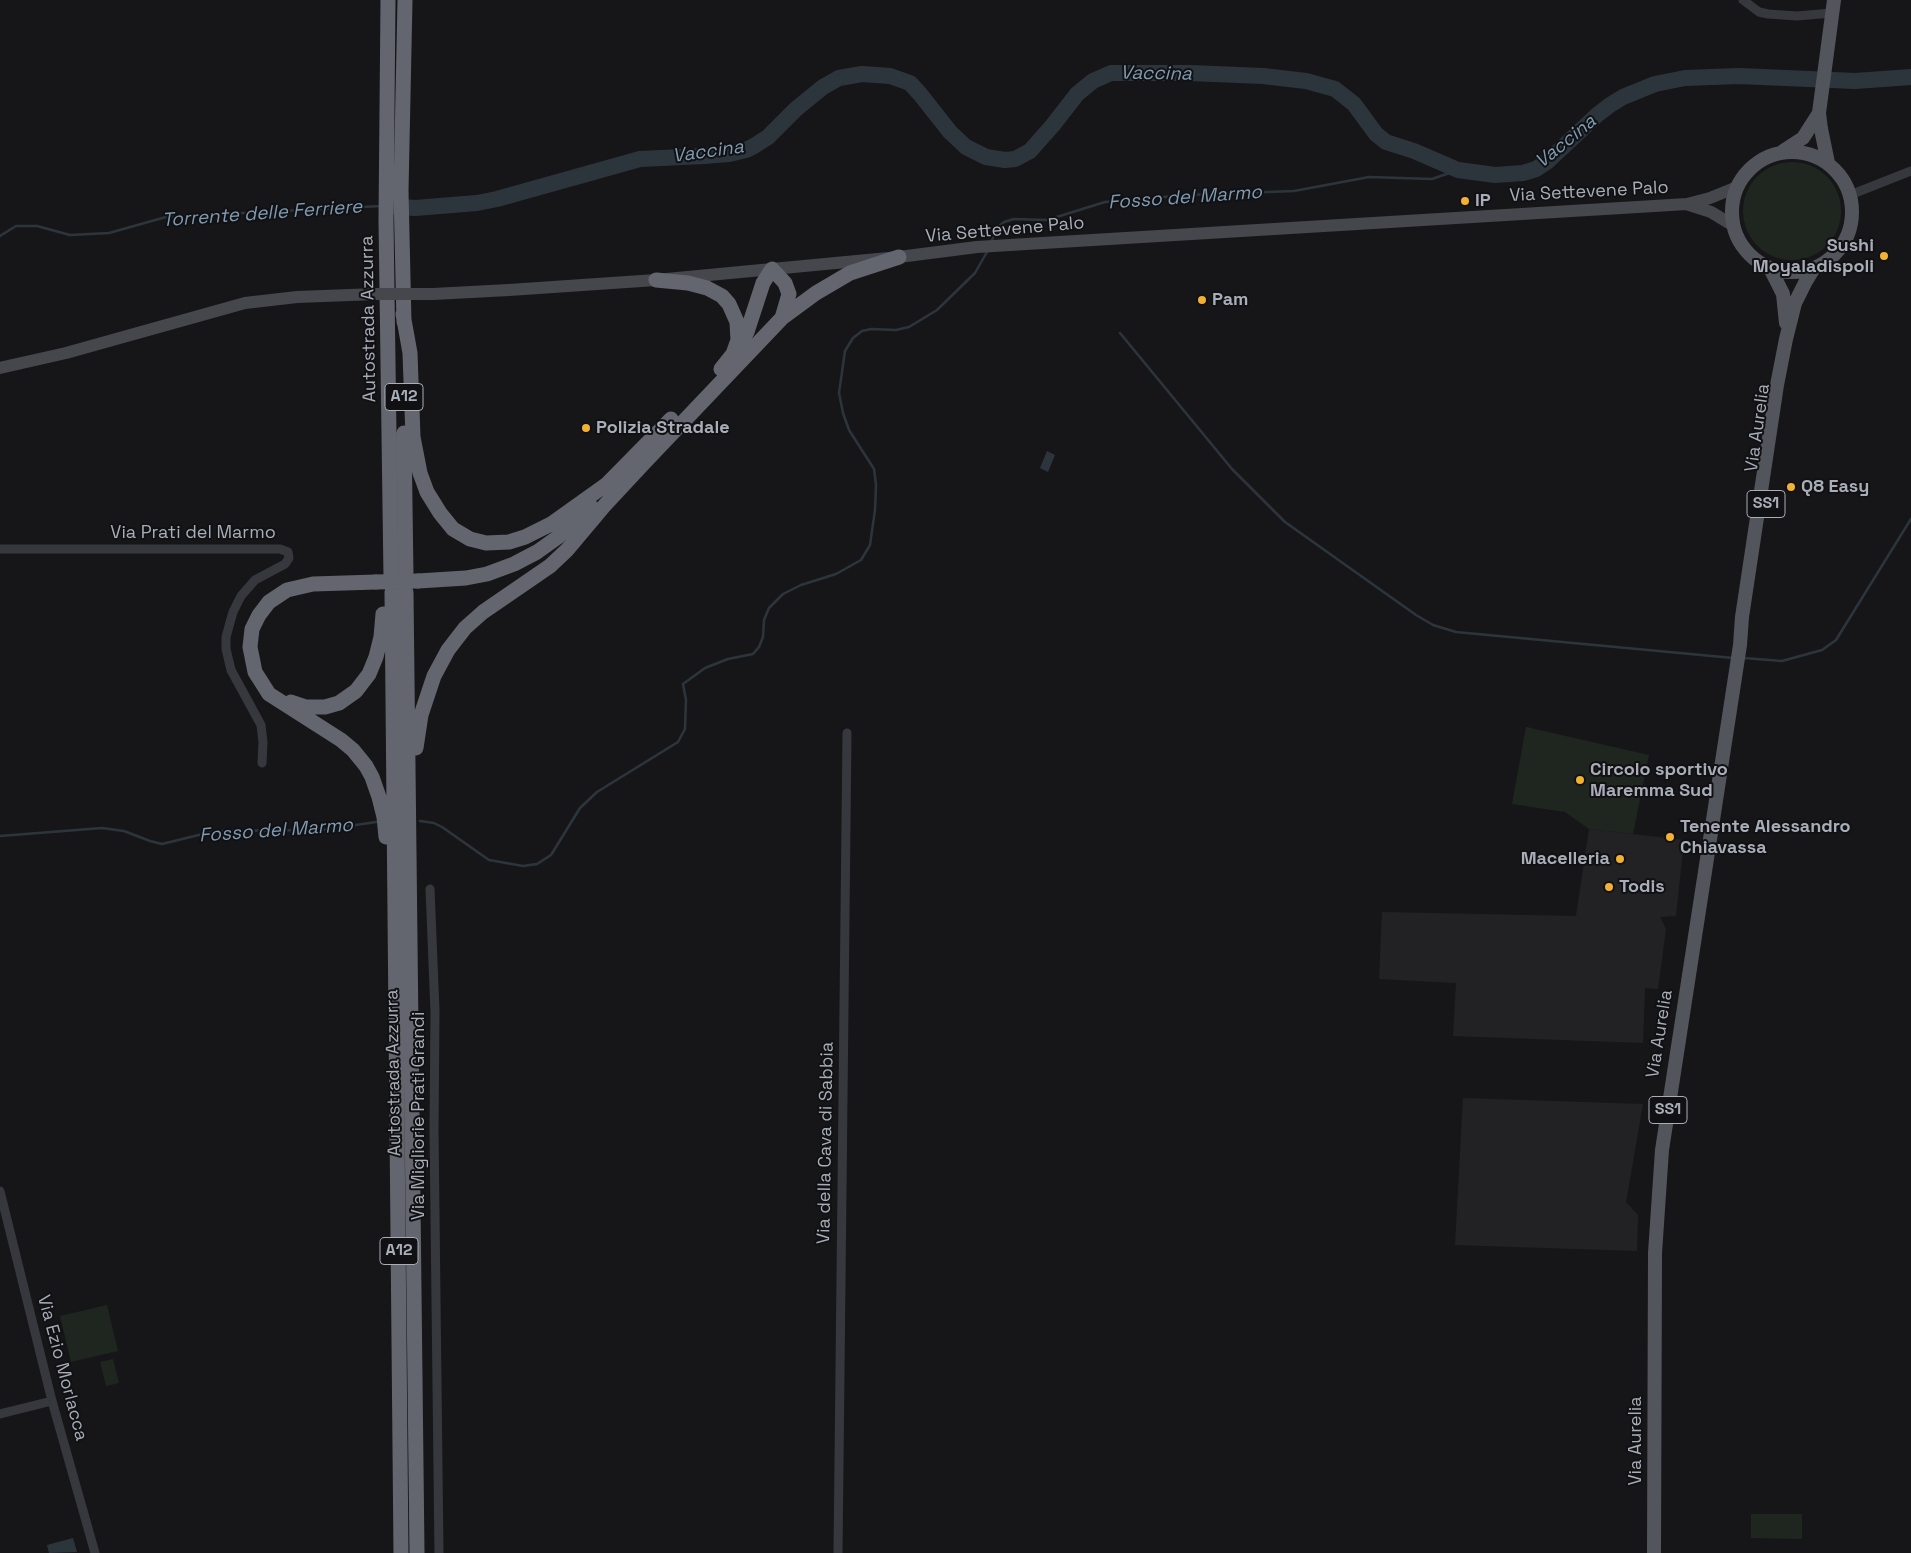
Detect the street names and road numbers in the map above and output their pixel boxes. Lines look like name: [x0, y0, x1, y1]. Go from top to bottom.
street label: Via Settevene Palo: [1509, 177, 1669, 207]
street label: Via Settevene Palo: [925, 212, 1085, 248]
street label: Autostrada Azzurra: [357, 235, 381, 403]
street label: Via Aurelia: [1741, 382, 1775, 474]
road number: A12: [385, 384, 423, 411]
road number: SS1: [1747, 490, 1785, 518]
street label: Via Prati del Marmo: [110, 522, 276, 544]
street label: Via Aurelia: [1642, 988, 1678, 1080]
street label: Autostrada Azzurra: [382, 989, 406, 1157]
street label: Via Migliorie Prati Grandi: [408, 1012, 430, 1220]
street label: Via della Cava di Sabbia: [813, 1042, 839, 1244]
road number: SS1: [1649, 1096, 1687, 1124]
road number: A12: [380, 1238, 418, 1264]
street label: Via Ezio Morlacca: [32, 1293, 92, 1443]
street label: Via Aurelia: [1625, 1396, 1647, 1486]

